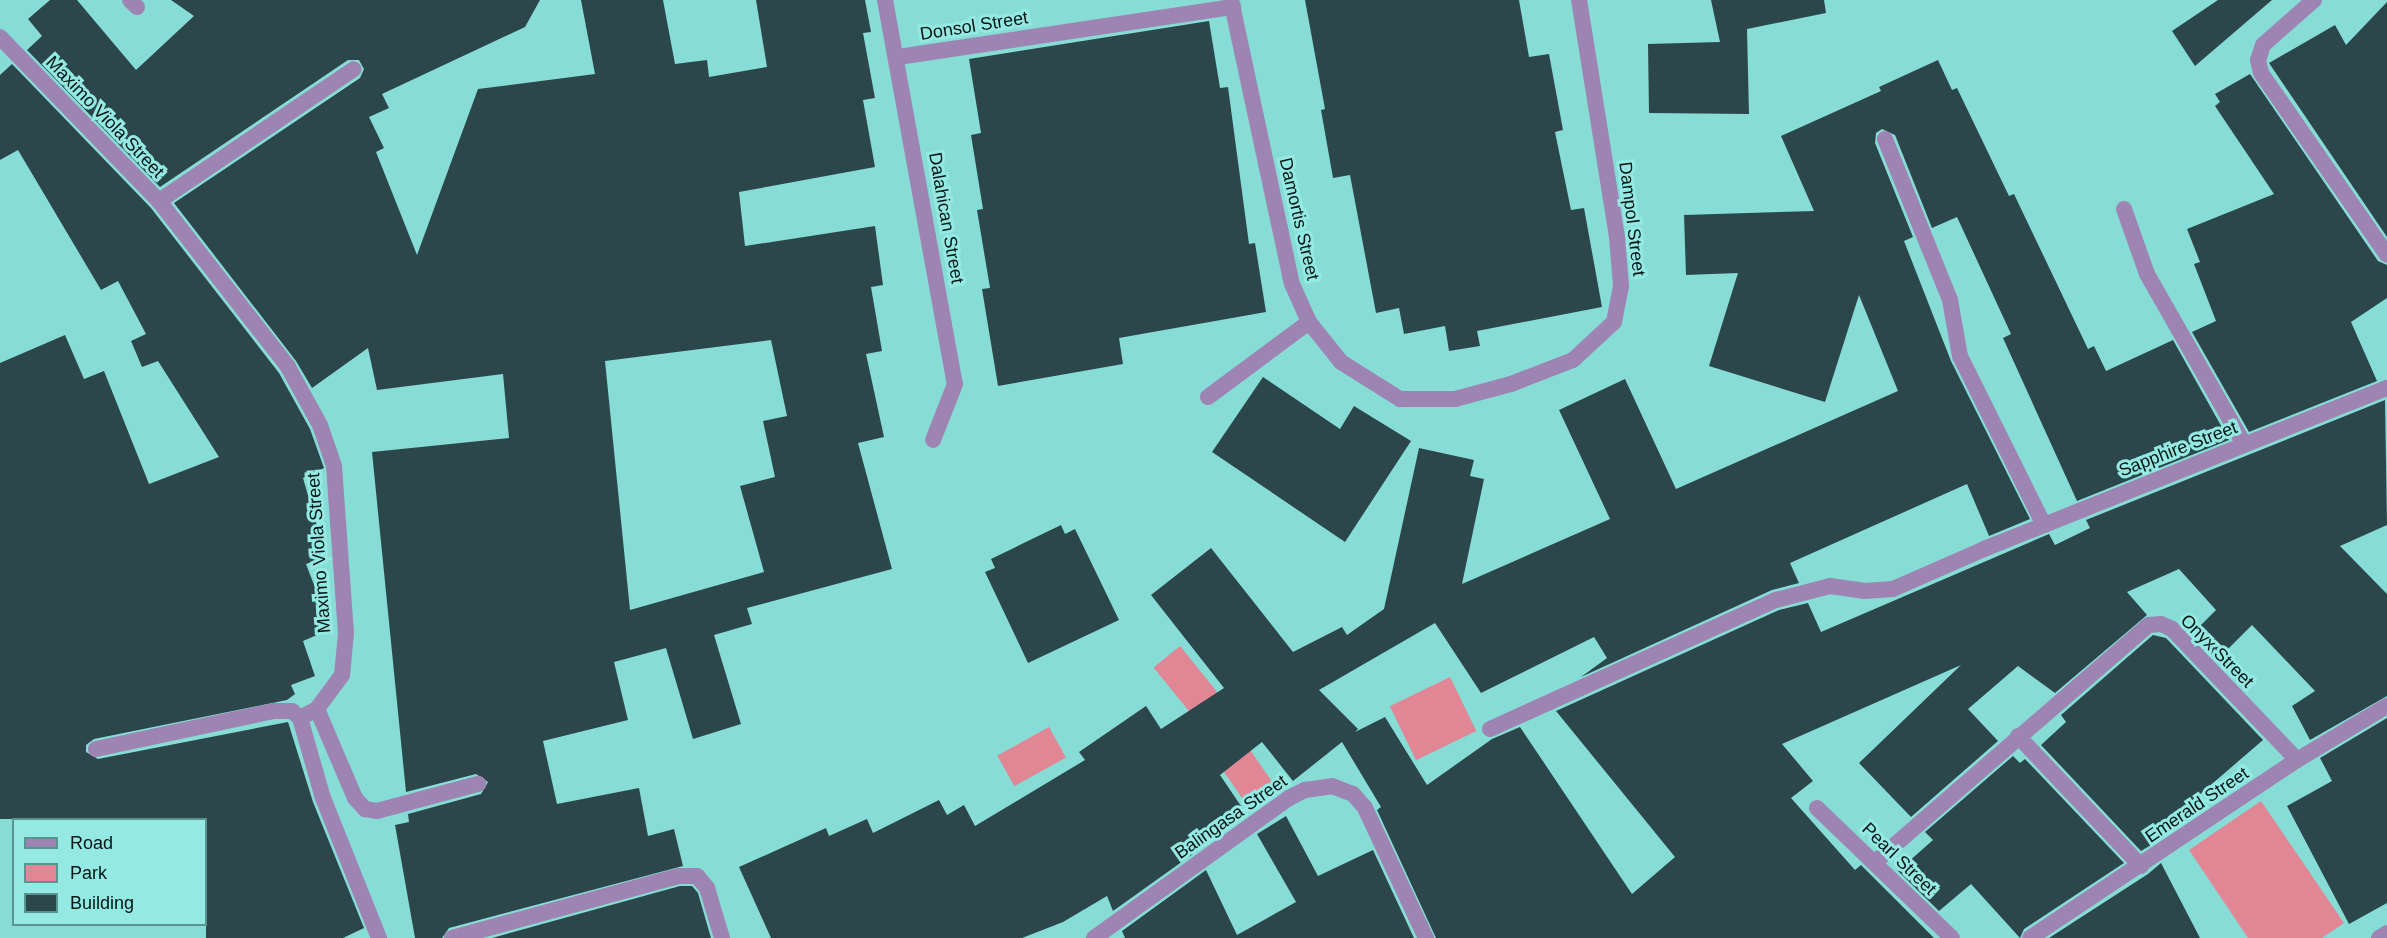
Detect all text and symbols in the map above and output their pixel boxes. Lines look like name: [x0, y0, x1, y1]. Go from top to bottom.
street label: Donsol Street: [918, 7, 1030, 45]
street label: Maximo Viola Street: [41, 52, 169, 182]
street label: Dalahican Street: [924, 151, 968, 285]
street label: Damortis Street: [1274, 156, 1324, 282]
street label: Dampol Street: [1614, 161, 1650, 277]
street label: Sapphire Street: [2116, 417, 2240, 481]
street label: Maximo Viola Street: [303, 472, 335, 634]
street label: Onyx Street: [2176, 610, 2258, 692]
street label: Emerald Street: [2141, 762, 2253, 848]
street label: Balingasa Street: [1171, 770, 1291, 864]
legend: [12, 818, 207, 926]
street label: Pearl Street: [1857, 818, 1941, 900]
text: Road: [70, 833, 113, 853]
text: Park: [70, 863, 107, 883]
text: Building: [70, 893, 134, 913]

